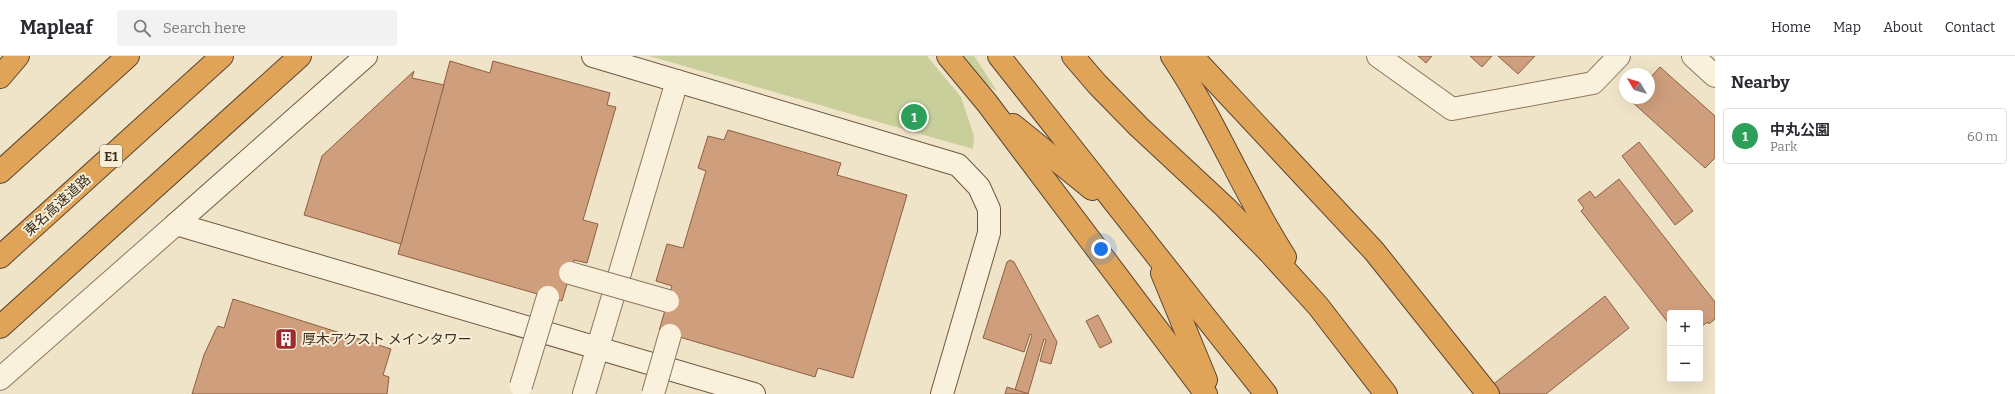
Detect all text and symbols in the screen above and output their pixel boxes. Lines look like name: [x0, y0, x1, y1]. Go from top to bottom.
search box: [117, 10, 397, 46]
text: Mapleaf: [20, 16, 93, 39]
icon: search: [131, 17, 153, 39]
text: Search here: [163, 19, 246, 37]
text: Home: [1771, 19, 1811, 36]
text: Map: [1833, 19, 1861, 36]
text: About: [1883, 19, 1923, 36]
text: Contact: [1945, 19, 1995, 36]
north arrow: [1619, 68, 1655, 104]
text: Nearby: [1731, 72, 1790, 93]
pin: 1: [901, 102, 927, 132]
text: 中丸公園: [1770, 121, 1830, 139]
text: 1: [1742, 129, 1748, 144]
text: 60 m: [1967, 129, 1998, 144]
text: Park: [1770, 139, 1797, 154]
road number: E1: [100, 145, 122, 167]
street label: 東名高速道路: [20, 171, 94, 240]
your location: [1091, 239, 1111, 259]
map controls: [1667, 310, 1703, 382]
button: +: [1667, 310, 1703, 346]
building icon: 厚木アクスト メインタワー: [273, 326, 299, 352]
place label: 厚木アクスト メインタワー: [302, 331, 472, 348]
button: −: [1667, 346, 1703, 382]

